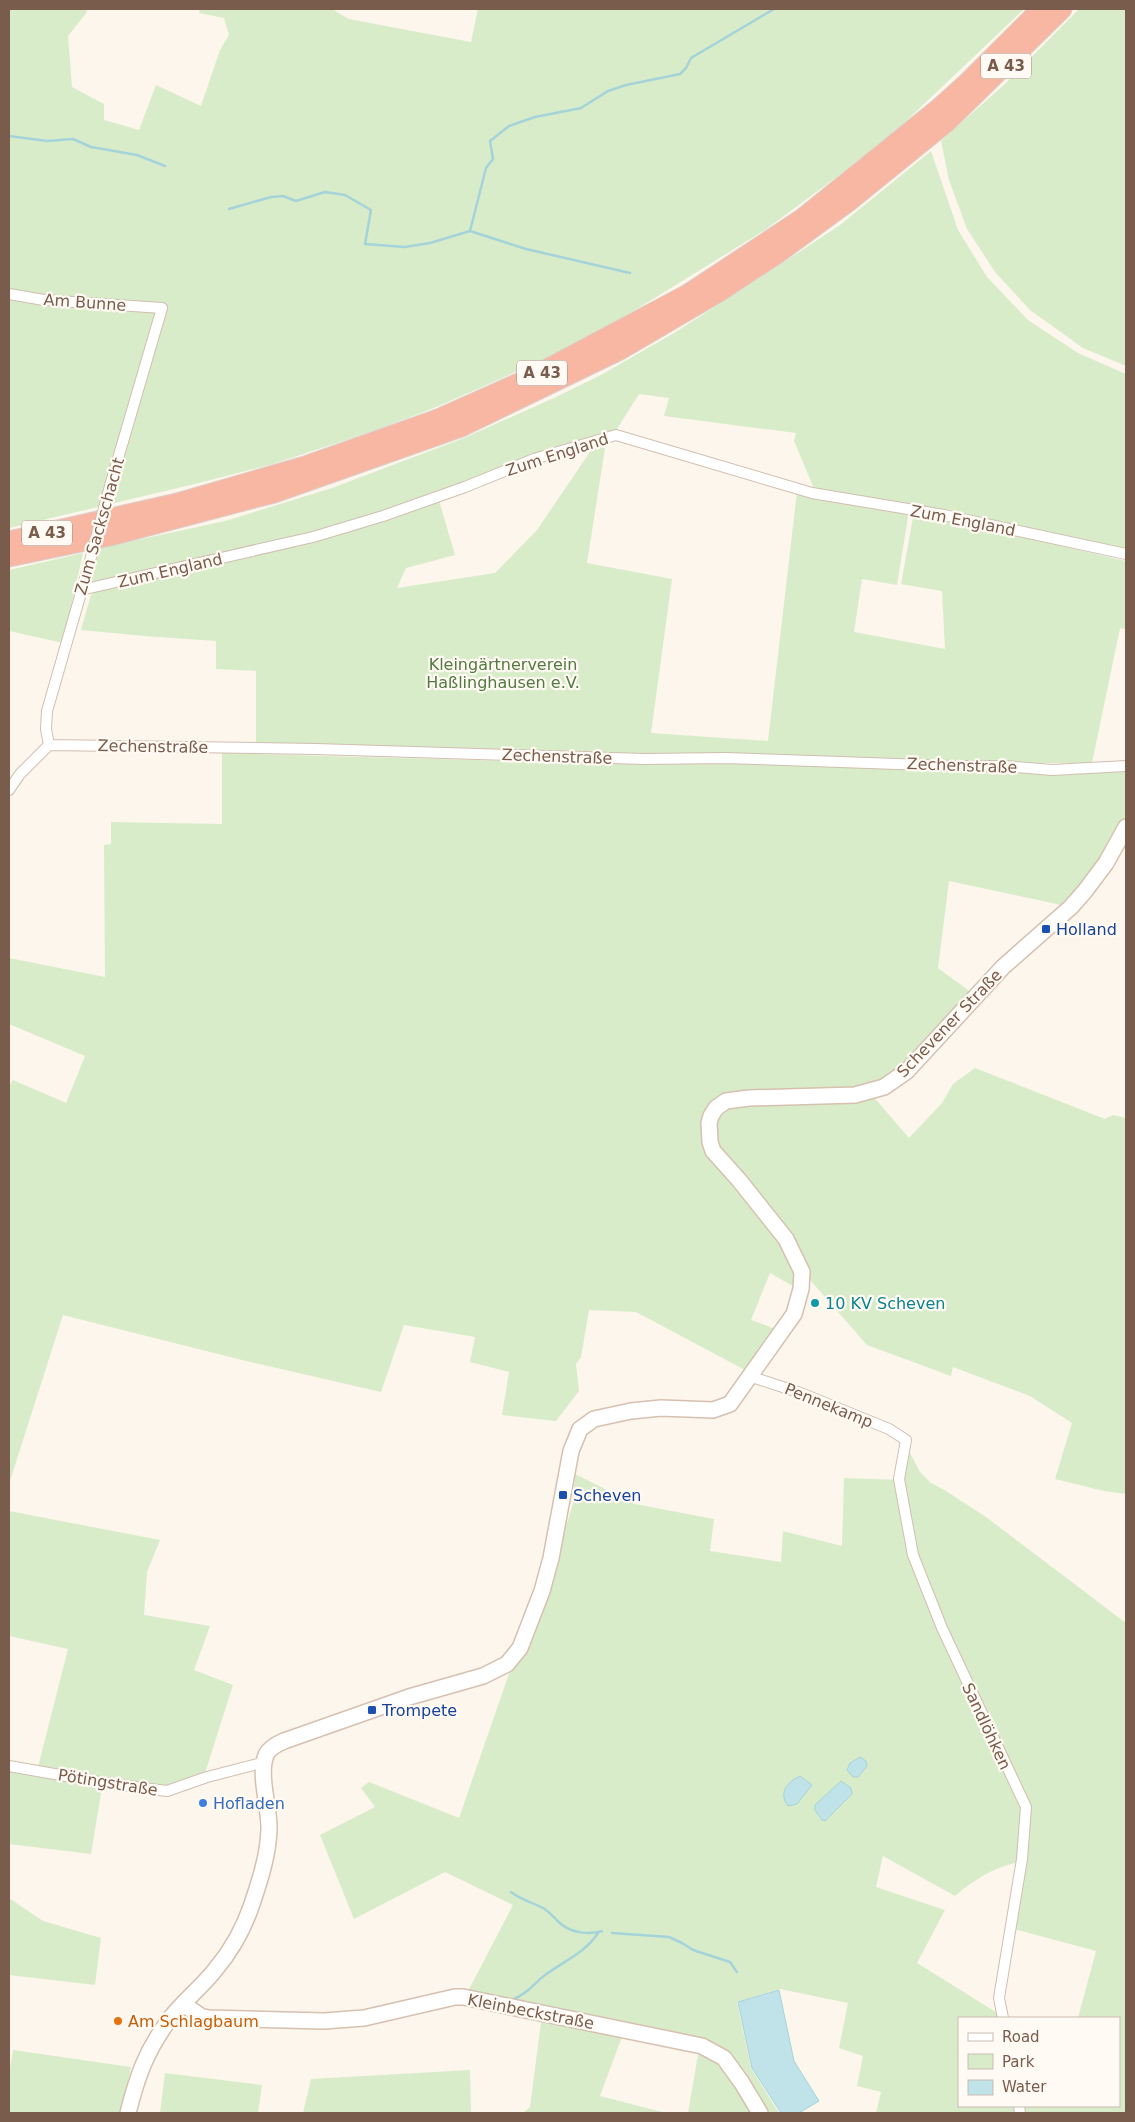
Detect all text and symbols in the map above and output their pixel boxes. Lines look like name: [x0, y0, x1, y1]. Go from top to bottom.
road number: A 43: [981, 54, 1031, 78]
street label: Am Bunne: [43, 290, 127, 315]
road number: A 43: [517, 360, 567, 386]
street label: Zum England: [503, 429, 611, 480]
street label: Zum Sackschacht: [71, 455, 128, 597]
street label: Zum England: [909, 501, 1017, 540]
road number: A 43: [22, 520, 72, 546]
street label: Zum England: [116, 549, 224, 592]
park label: Kleingärtnerverein Haßlinghausen e.V.: [426, 655, 580, 692]
street label: Zechenstraße: [98, 736, 208, 757]
street label: Zechenstraße: [501, 745, 613, 768]
street label: Zechenstraße: [906, 754, 1018, 777]
place label: Holland: [1056, 920, 1117, 939]
marker: Holland: [1040, 923, 1052, 935]
street label: Schevener Straße: [893, 965, 1006, 1081]
place label: 10 KV Scheven: [825, 1294, 945, 1313]
marker: 10 KV Scheven: [809, 1297, 821, 1309]
street label: Pennekamp: [782, 1379, 876, 1432]
place label: Scheven: [573, 1486, 641, 1505]
marker: Scheven: [557, 1489, 569, 1501]
street label: Sandlöhken: [958, 1680, 1015, 1773]
place label: Trompete: [381, 1701, 457, 1720]
marker: Trompete: [366, 1704, 378, 1716]
street label: Pötingstraße: [57, 1765, 159, 1800]
place label: Hofladen: [213, 1794, 285, 1813]
marker: Hofladen: [197, 1797, 209, 1809]
street label: Kleinbeckstraße: [466, 1990, 596, 2033]
place label: Am Schlagbaum: [128, 2012, 259, 2031]
marker: Am Schlagbaum: [112, 2015, 124, 2027]
legend: [958, 2017, 1120, 2107]
text: Road: [1002, 2028, 1040, 2046]
text: Park: [1002, 2053, 1035, 2071]
text: Water: [1002, 2078, 1047, 2096]

